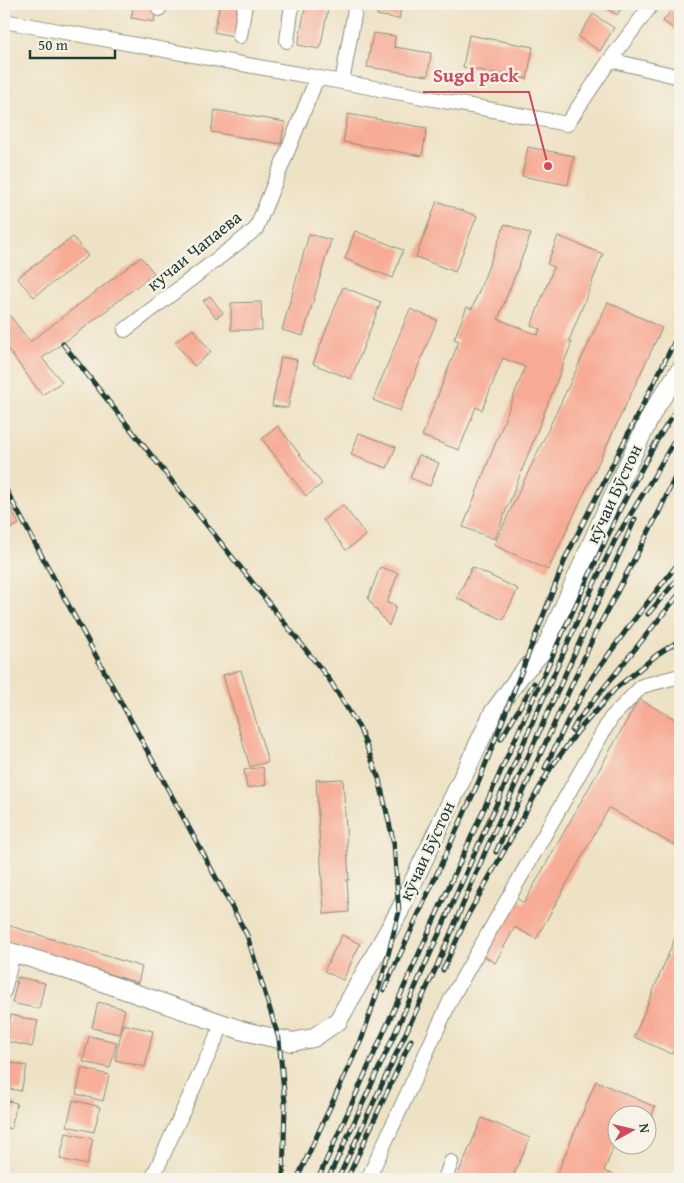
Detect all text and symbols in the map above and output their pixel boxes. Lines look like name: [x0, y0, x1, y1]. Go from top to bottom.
scale bar: [30, 28, 115, 60]
text: 50 m: [38, 34, 69, 55]
callout: Sugd pack: [423, 58, 529, 92]
text: Sugd pack: [433, 61, 519, 89]
street label: кучаи Чапаева: [140, 203, 247, 297]
street label: кӯчаи Бӯстон: [579, 440, 648, 548]
street label: кӯчаи Бӯстон: [392, 797, 461, 905]
north arrow: [606, 1106, 656, 1156]
text: N: [634, 1122, 656, 1135]

